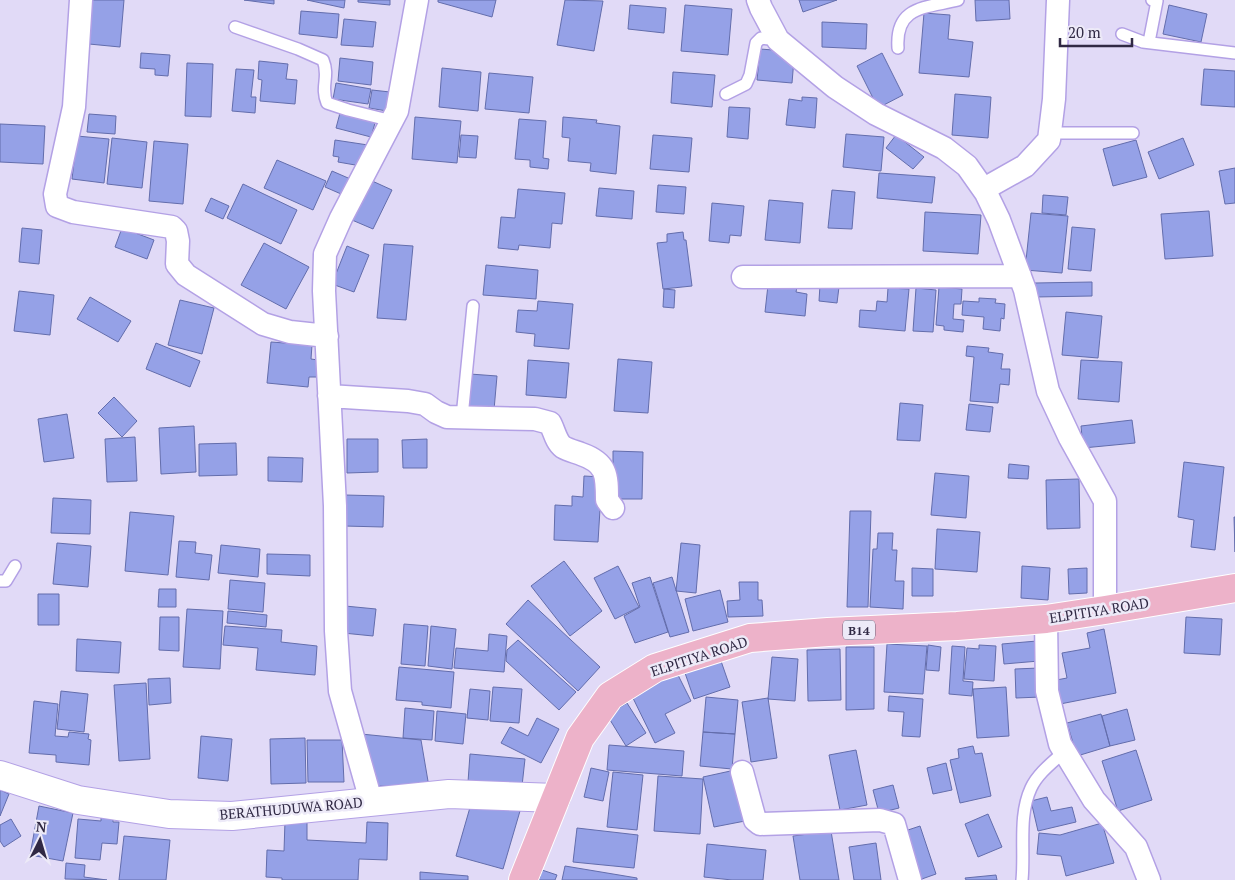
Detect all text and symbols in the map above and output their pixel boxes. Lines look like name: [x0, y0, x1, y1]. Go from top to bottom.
scale bar: [1060, 15, 1132, 47]
text: 20 m: [1068, 22, 1101, 42]
street label: ELPITIYA ROAD: [1048, 593, 1150, 627]
road number: B14: [843, 620, 875, 640]
street label: ELPITIYA ROAD: [648, 631, 750, 681]
street label: BERATHUDUWA ROAD: [219, 792, 364, 824]
north arrow: [15, 815, 65, 865]
text: N: [35, 817, 48, 837]

